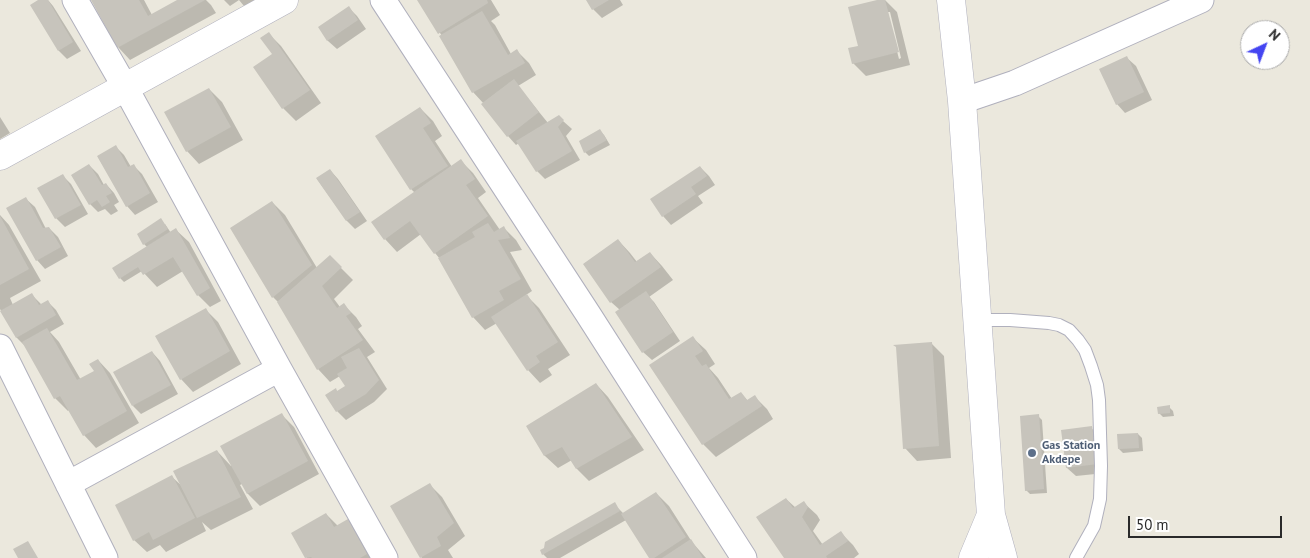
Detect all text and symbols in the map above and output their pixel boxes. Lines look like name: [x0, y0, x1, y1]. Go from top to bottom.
north arrow: [1240, 20, 1290, 70]
text: N: [1265, 25, 1284, 44]
place label: Gas Station Akdepe: [1042, 439, 1100, 467]
marker: Gas Station Akdepe: [1026, 447, 1038, 459]
scale bar: [1130, 506, 1284, 538]
text: 50 m: [1136, 515, 1169, 534]

